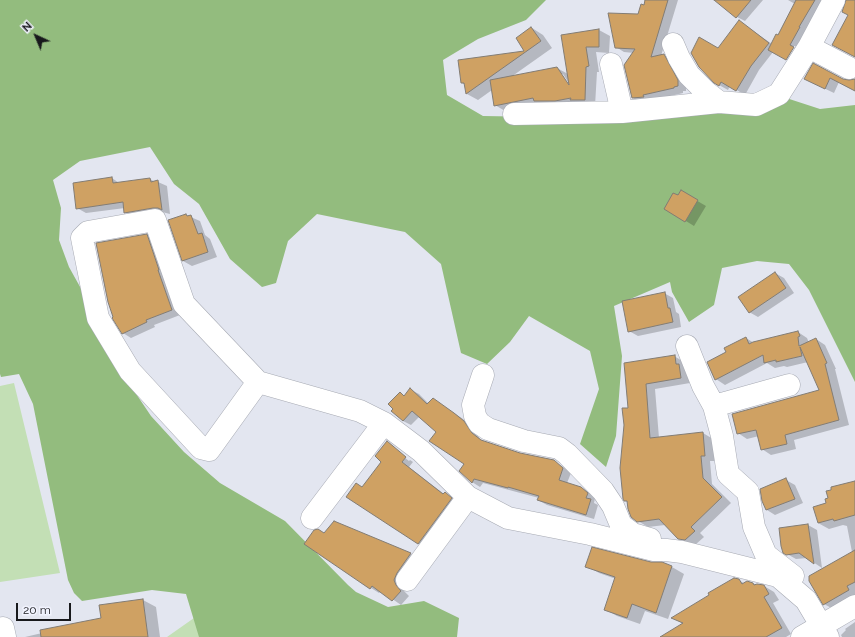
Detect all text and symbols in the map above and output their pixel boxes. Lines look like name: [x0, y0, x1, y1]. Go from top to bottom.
north arrow: [16, 16, 56, 56]
text: N: [20, 19, 35, 35]
scale bar: [18, 595, 73, 621]
text: 20 m: [23, 603, 51, 617]

